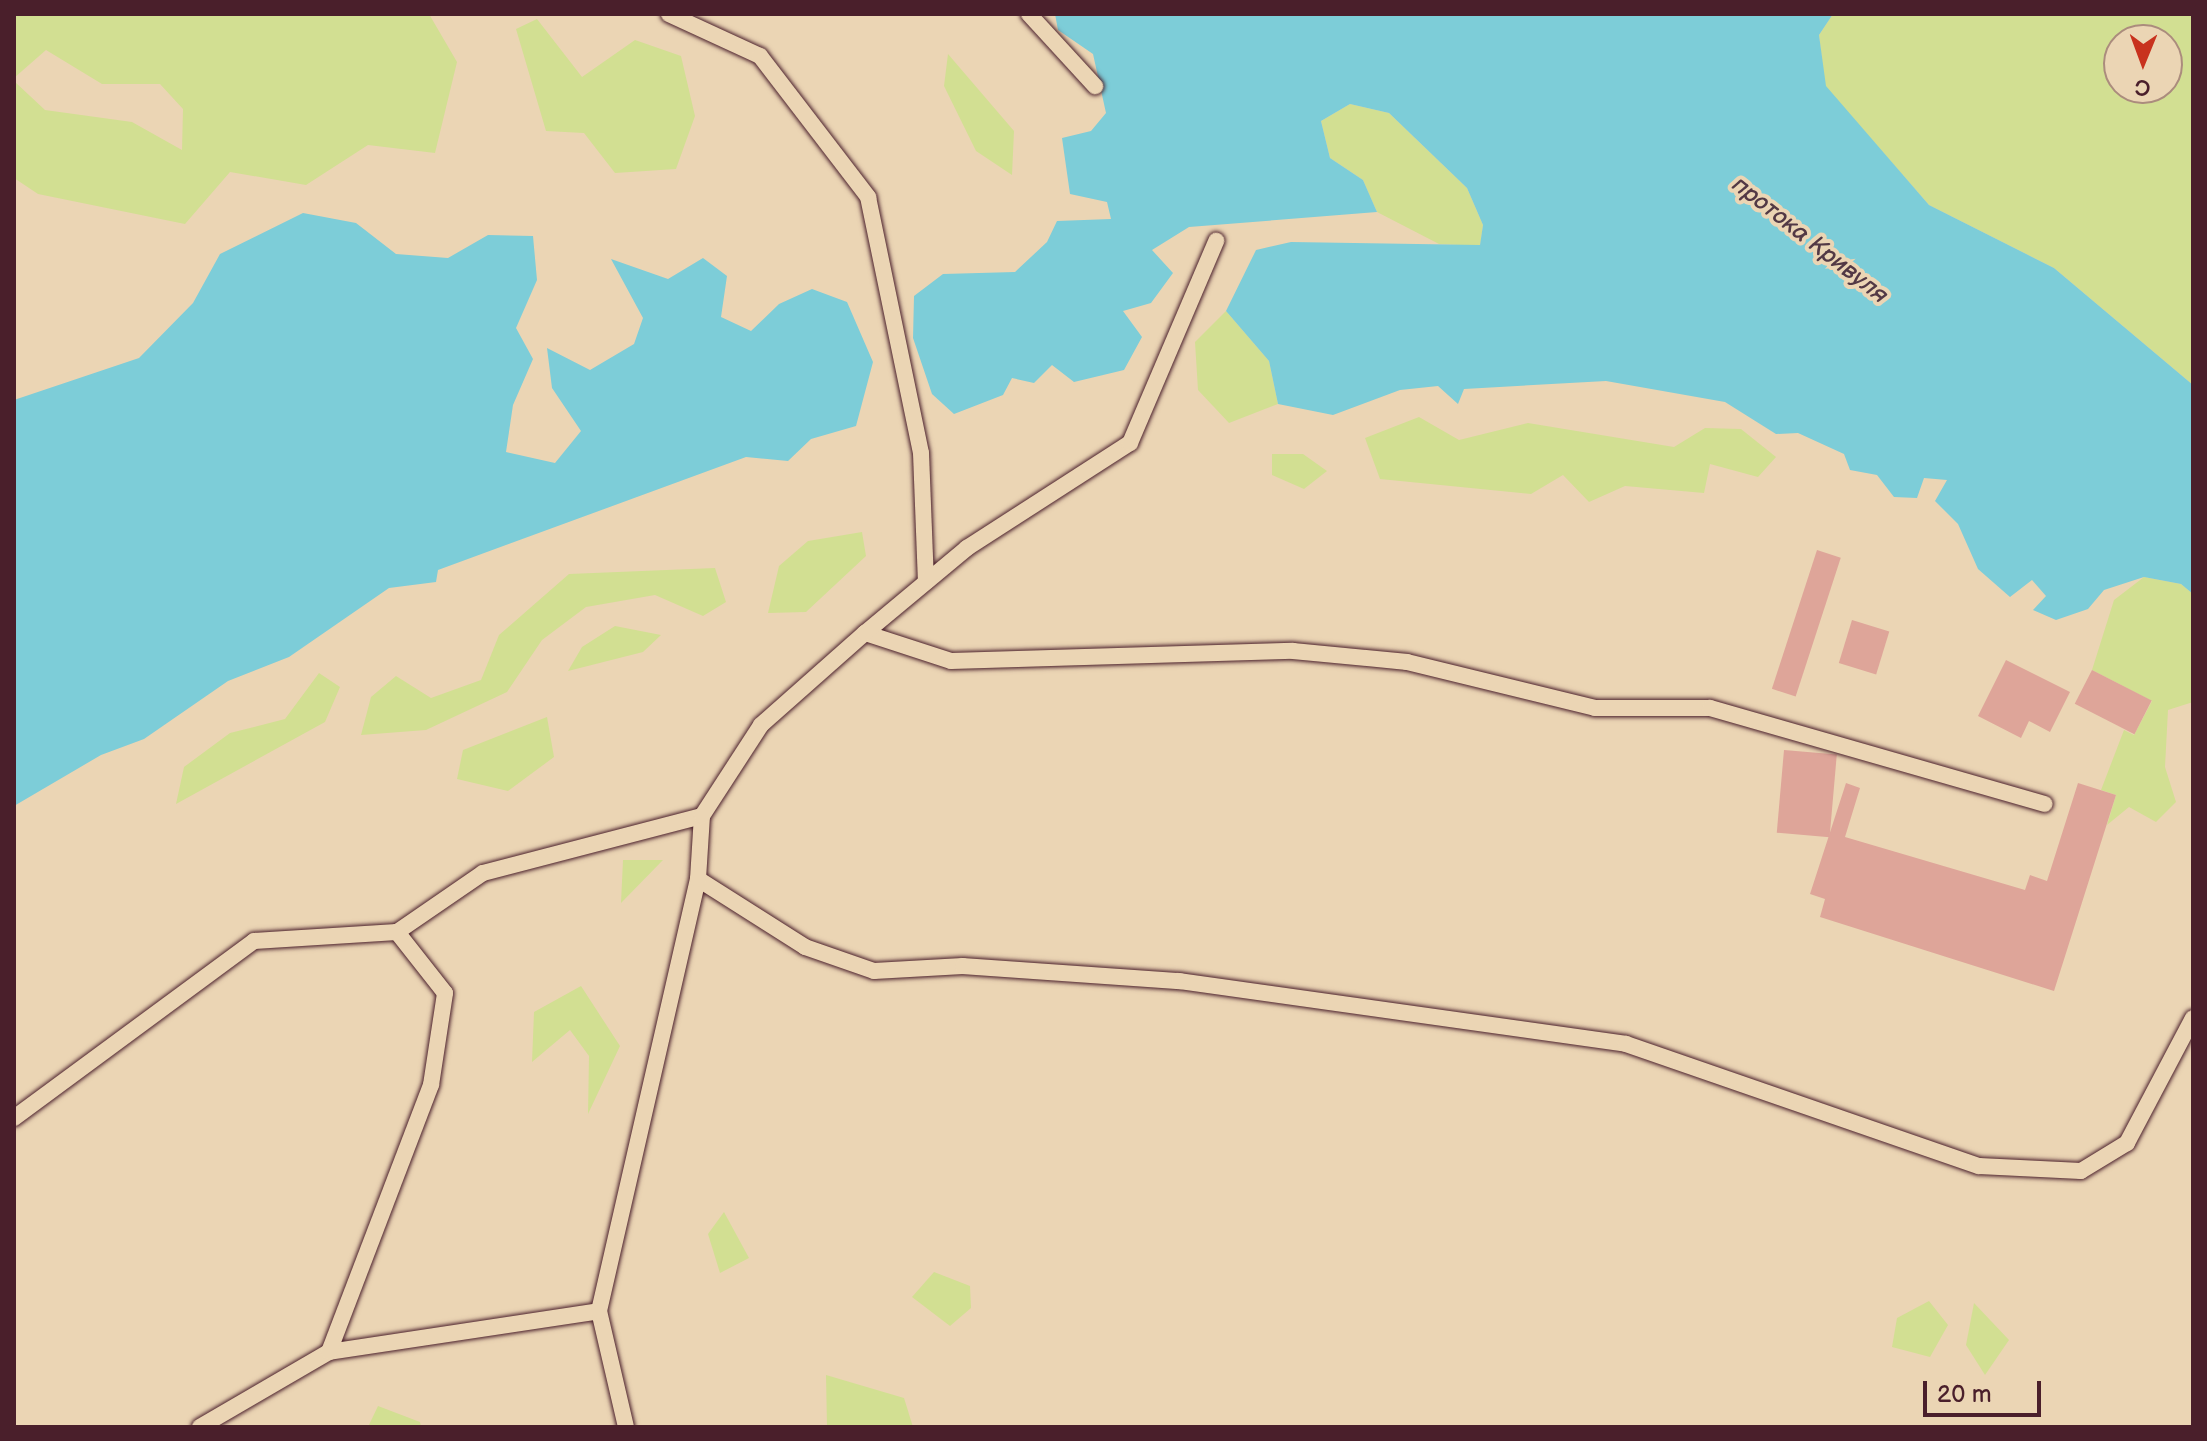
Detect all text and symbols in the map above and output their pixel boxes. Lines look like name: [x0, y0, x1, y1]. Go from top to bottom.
north arrow: [2103, 24, 2183, 104]
text: С: [2135, 73, 2150, 100]
water label: протока Кривуля: [1726, 170, 1894, 310]
scale bar: [1927, 1365, 2045, 1415]
text: 20 m: [1937, 1380, 1992, 1409]

